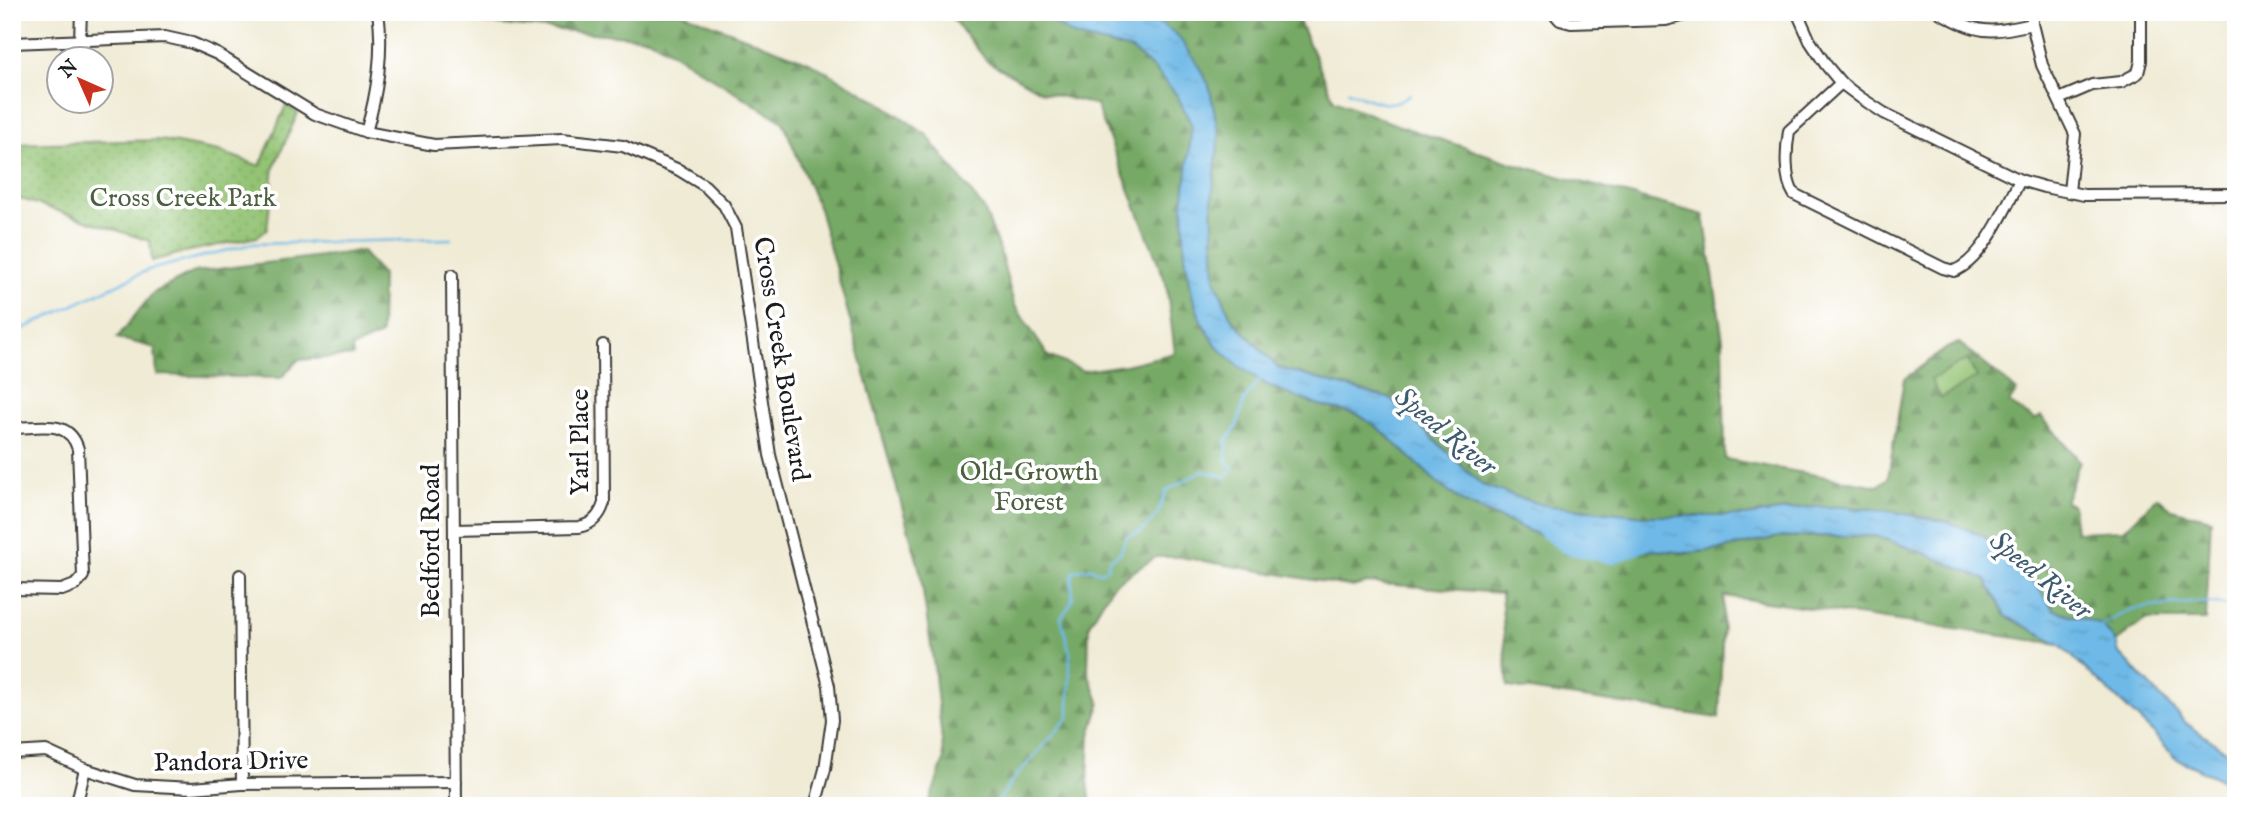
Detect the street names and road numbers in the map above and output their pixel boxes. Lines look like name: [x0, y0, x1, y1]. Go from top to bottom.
street label: Cross Creek Boulevard: [745, 234, 817, 484]
street label: Yarl Place: [564, 388, 597, 496]
street label: Bedford Road: [415, 464, 448, 618]
street label: Pandora Drive: [153, 744, 309, 780]

